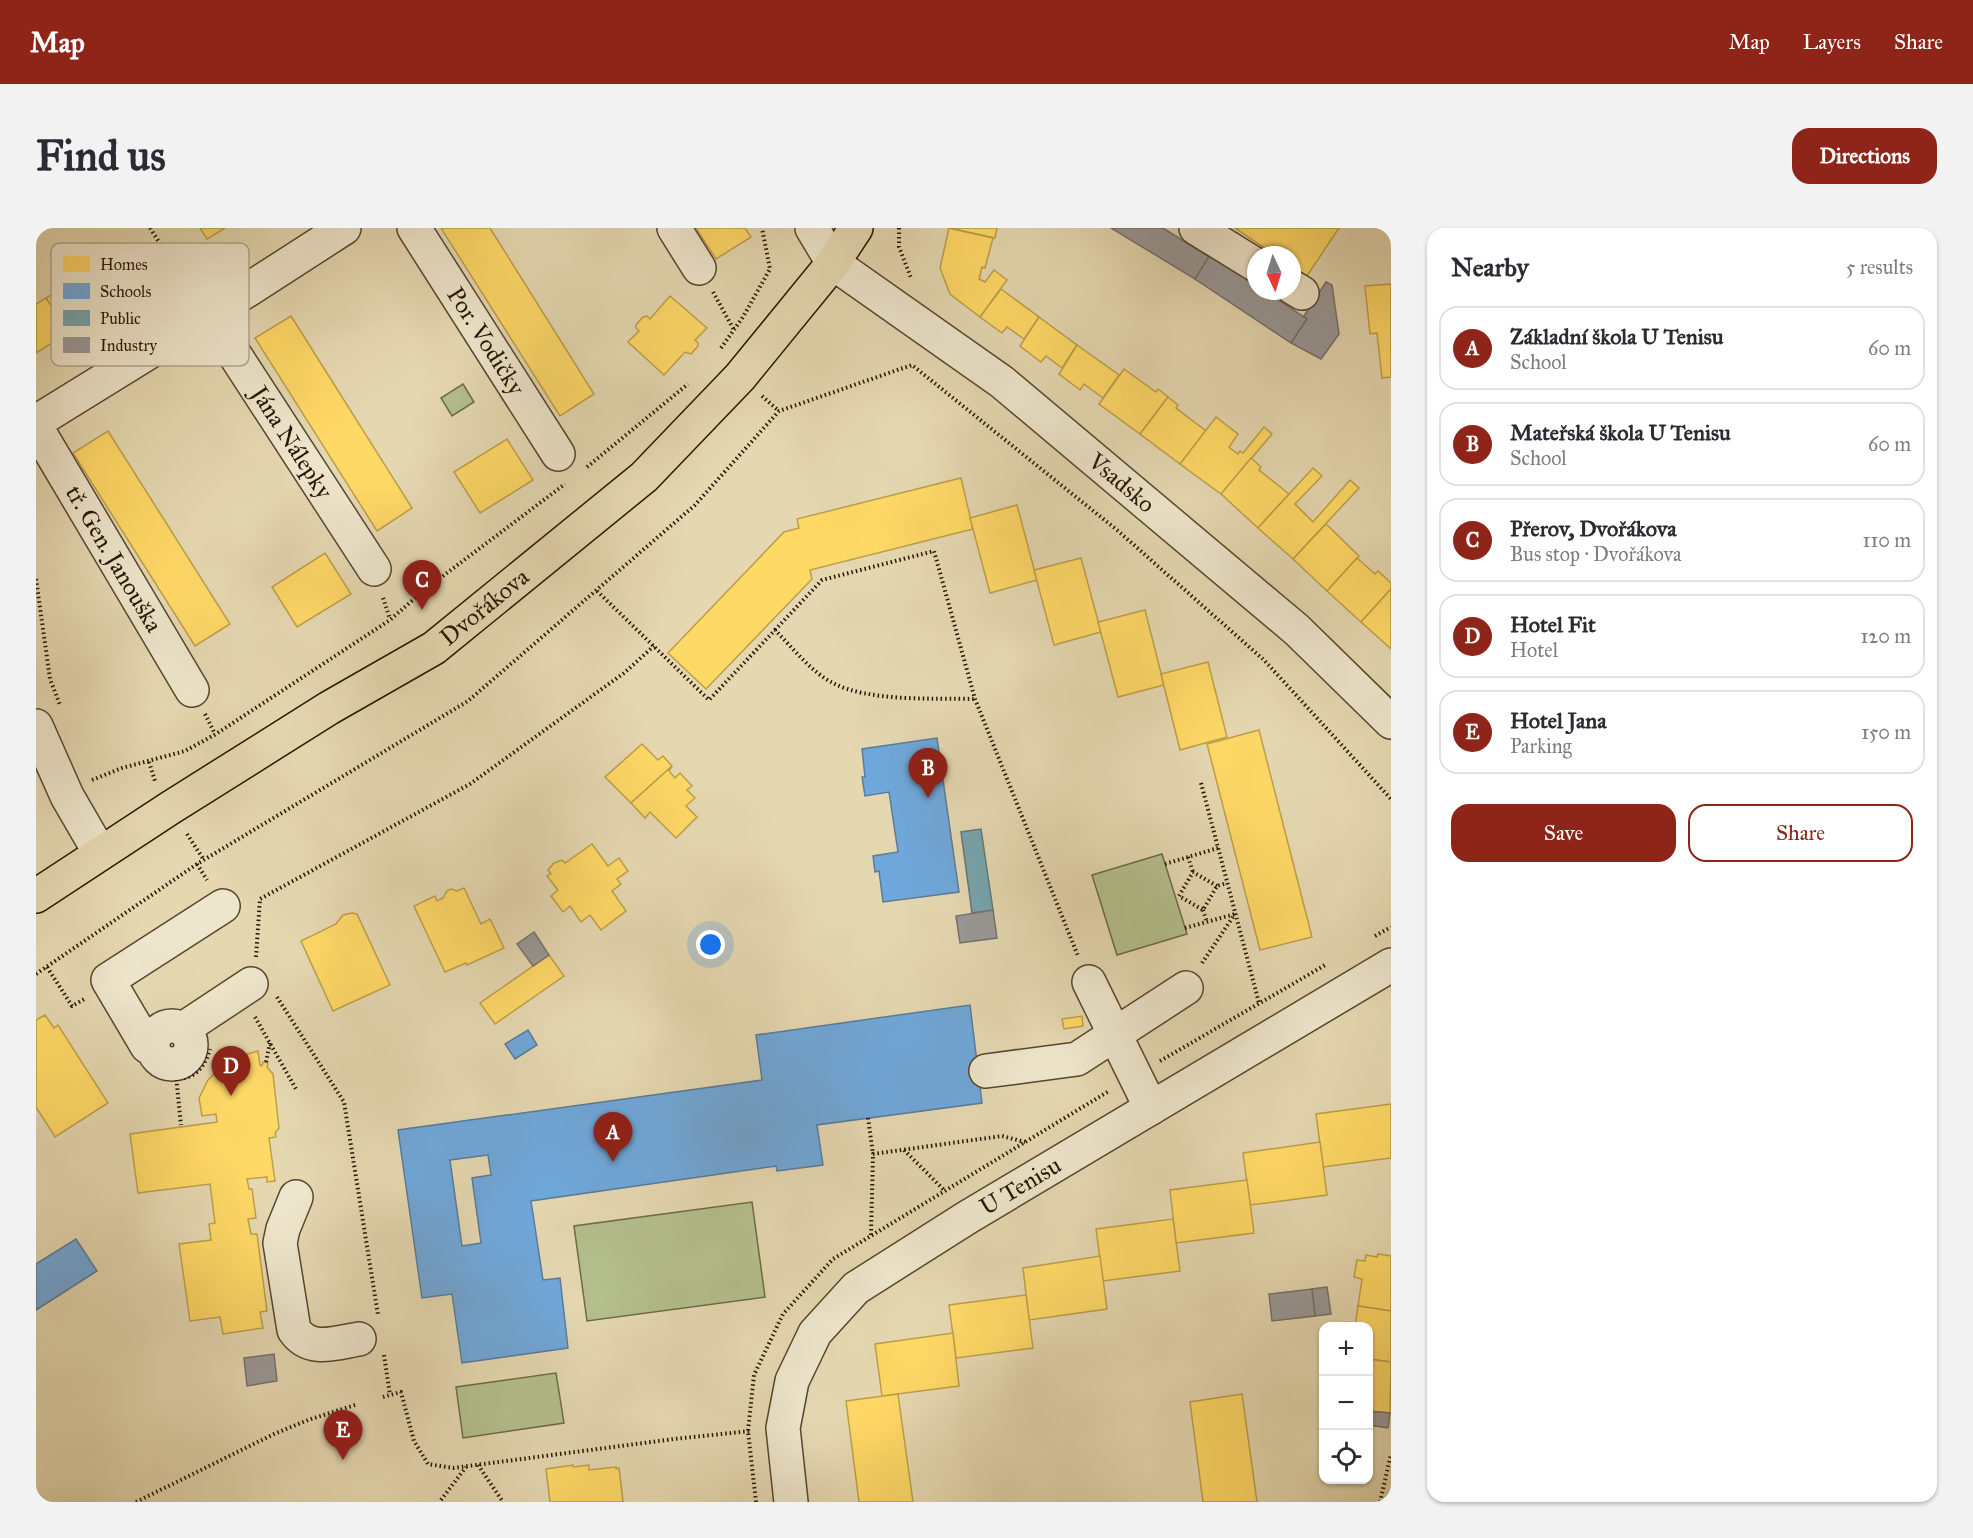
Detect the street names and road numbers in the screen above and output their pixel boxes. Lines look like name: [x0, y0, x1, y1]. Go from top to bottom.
street label: Por. Vodičky: [440, 281, 532, 401]
street label: Jána Nálepky: [243, 378, 340, 505]
street label: Vsadsko: [1082, 446, 1161, 519]
street label: tř. Gen. Janouška: [59, 480, 170, 638]
street label: Dvořákova: [434, 561, 536, 652]
street label: U Tenisu: [974, 1150, 1067, 1222]

